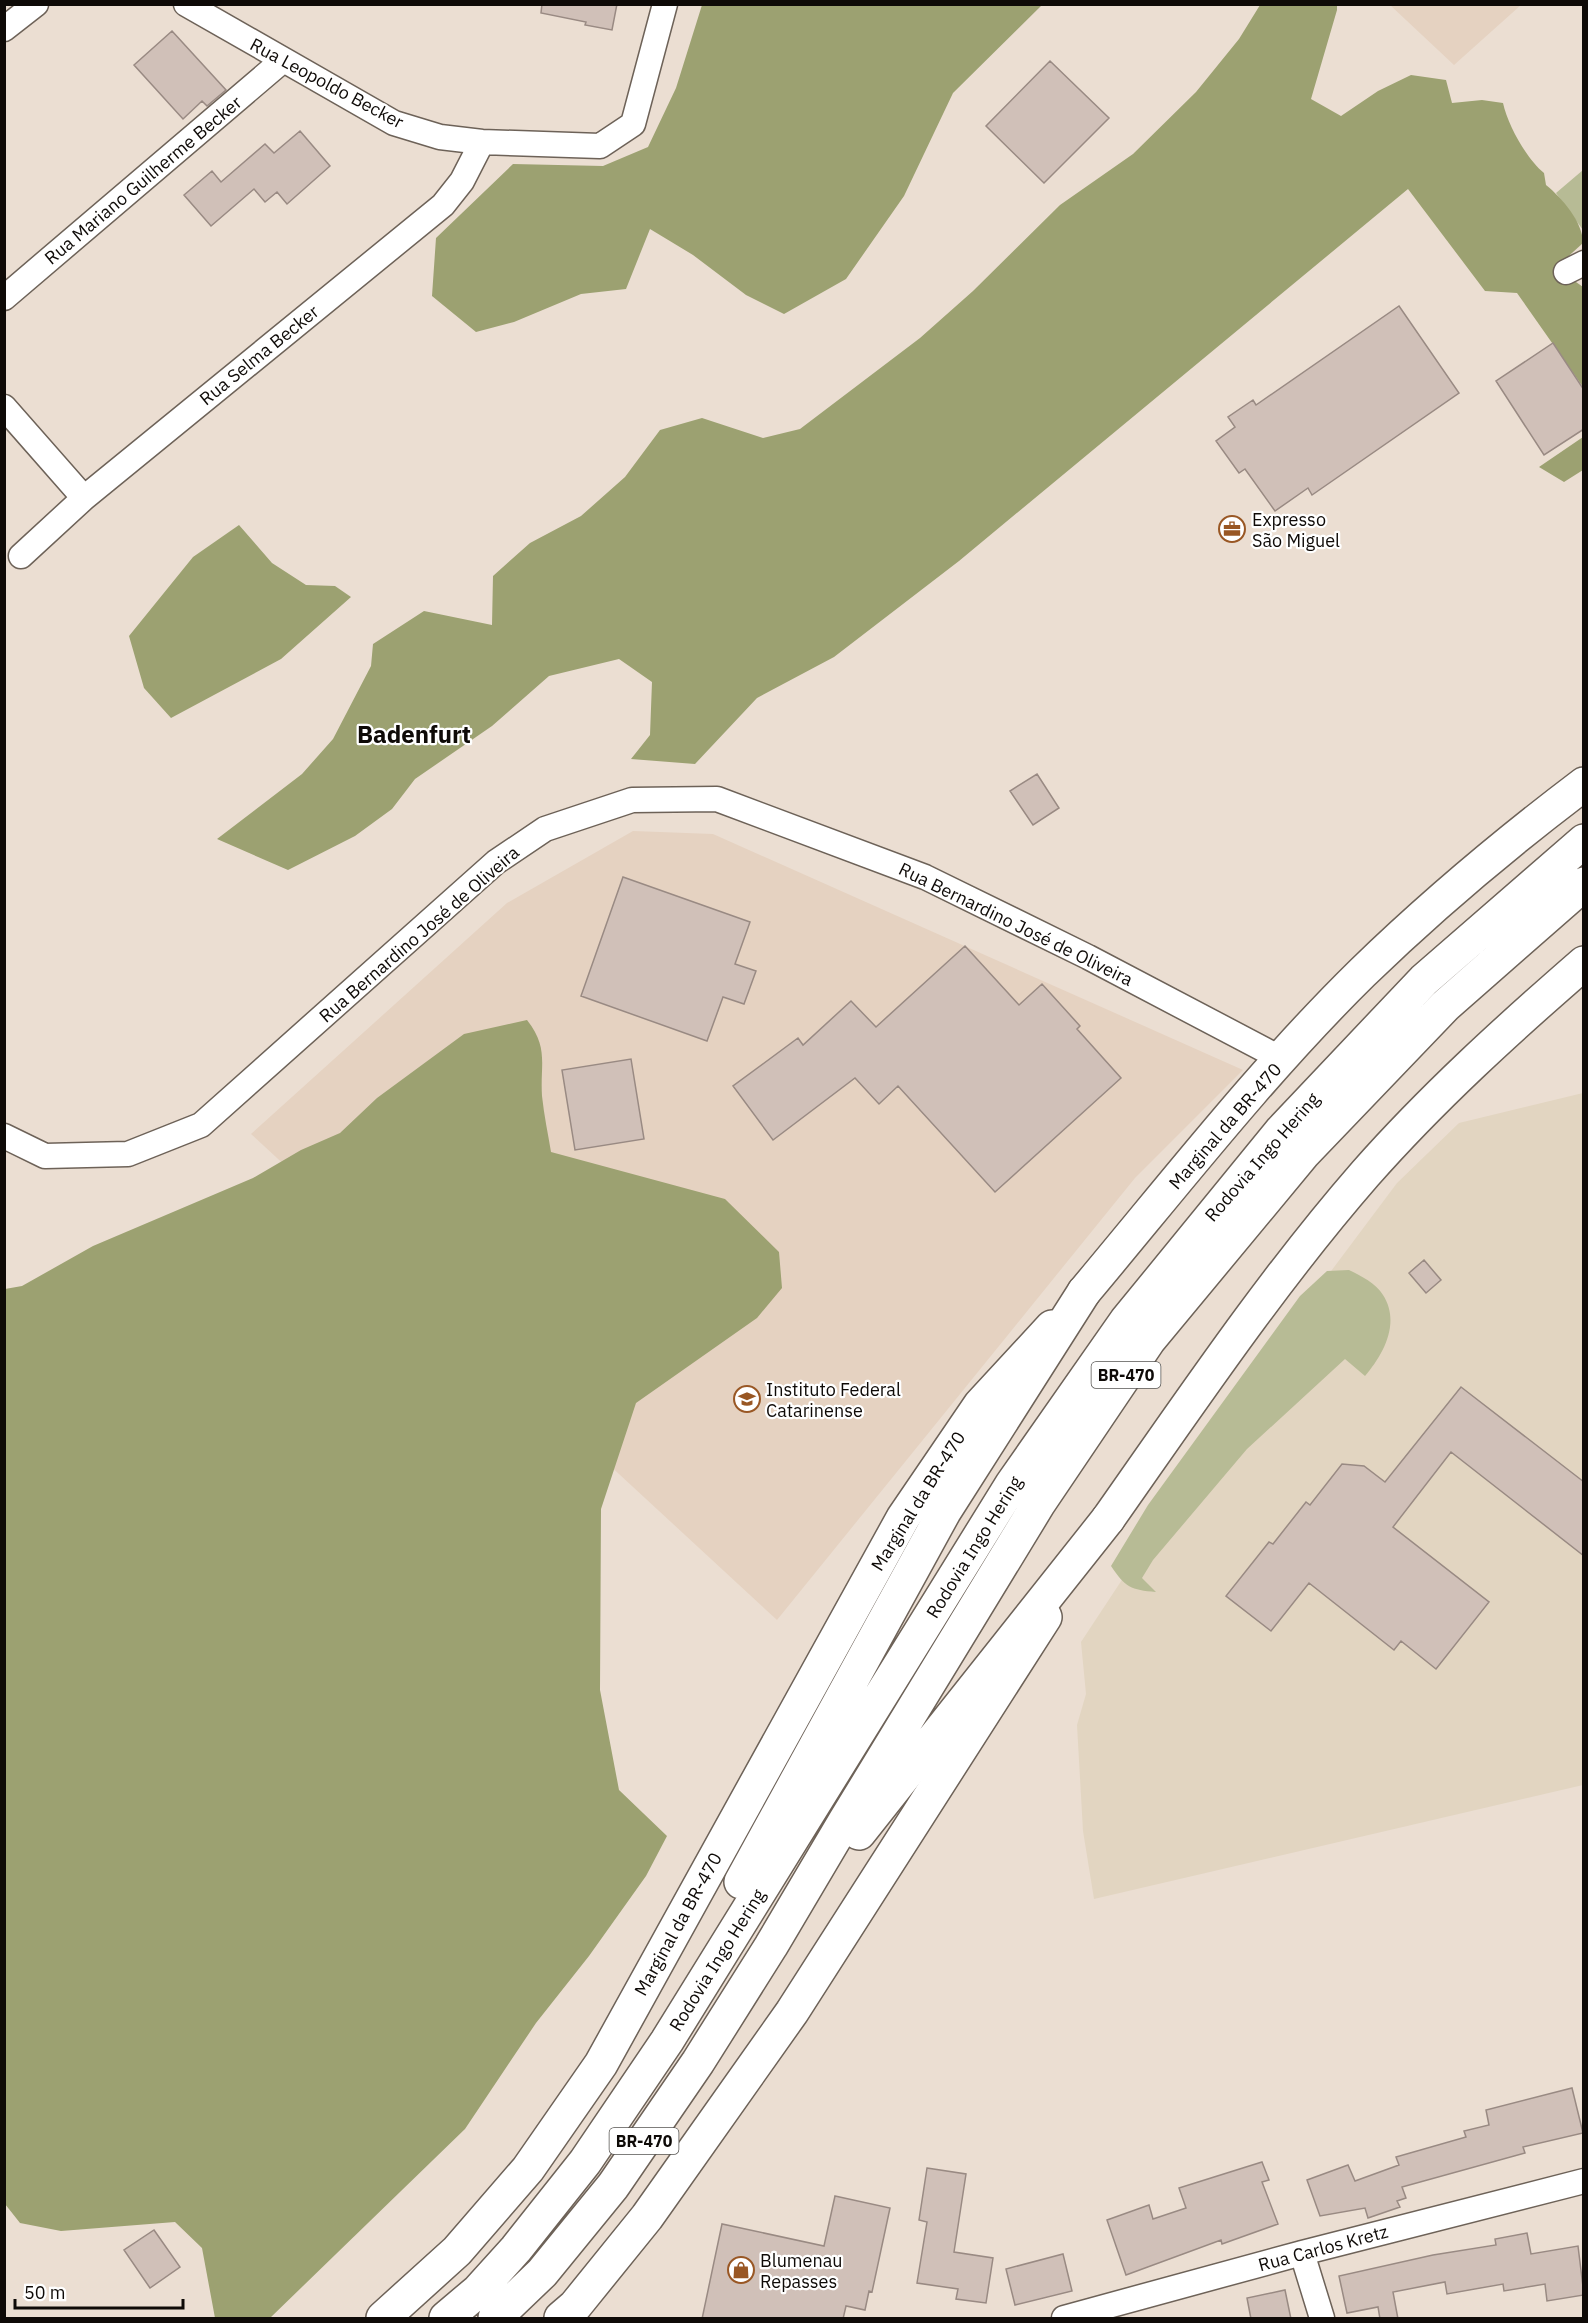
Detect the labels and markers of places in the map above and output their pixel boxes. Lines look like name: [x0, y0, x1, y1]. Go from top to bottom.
place label: Expresso São Miguel: [1252, 508, 1340, 552]
office icon: Expresso São Miguel: [1217, 514, 1247, 544]
place label: Instituto Federal Catarinense: [766, 1378, 901, 1422]
school or university icon: Instituto Federal Catarinense: [732, 1384, 762, 1414]
place label: Blumenau Repasses: [760, 2249, 843, 2293]
shop icon: Blumenau Repasses: [726, 2255, 756, 2285]

